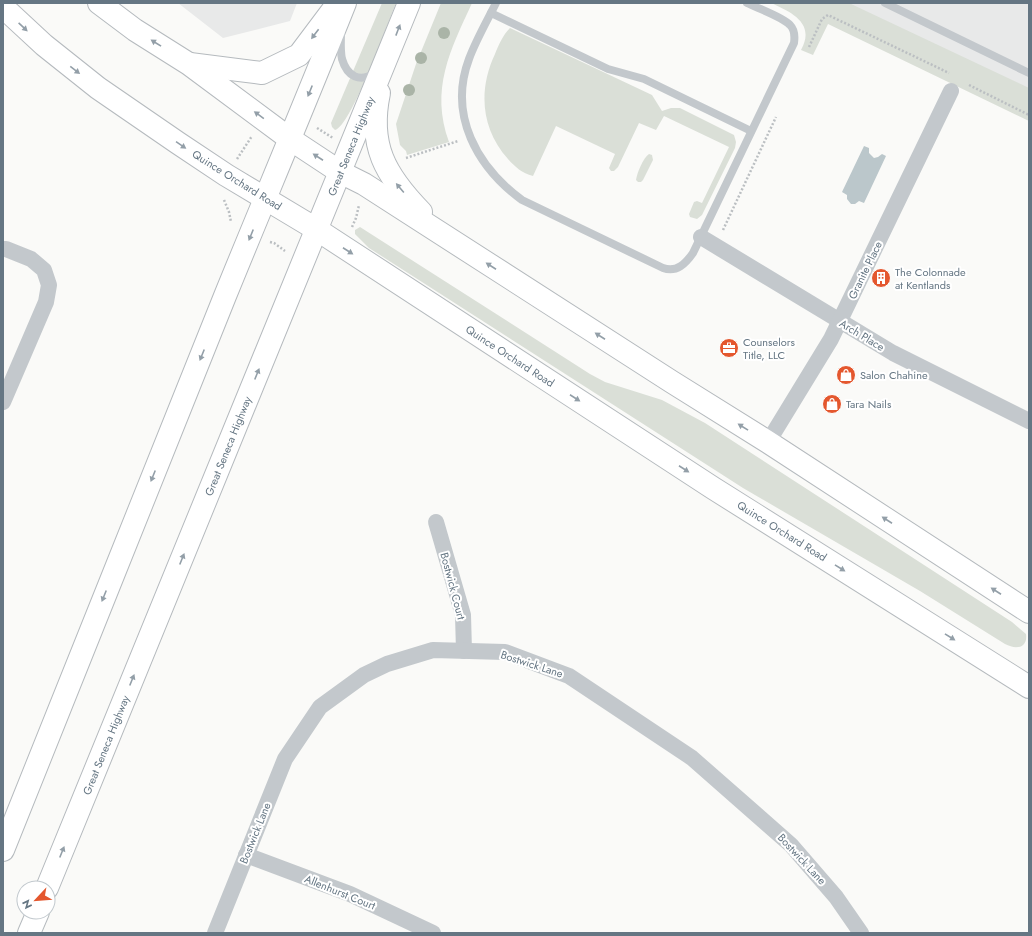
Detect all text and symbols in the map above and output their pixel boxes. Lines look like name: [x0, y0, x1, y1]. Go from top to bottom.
one-way arrow: [18, 22, 28, 31]
one-way arrow: [396, 23, 402, 35]
one-way arrow: [311, 29, 319, 40]
one-way arrow: [151, 39, 161, 47]
one-way arrow: [69, 65, 80, 74]
one-way arrow: [307, 86, 313, 97]
street label: Great Seneca Highway: [324, 94, 378, 198]
one-way arrow: [254, 111, 264, 119]
one-way arrow: [176, 141, 186, 149]
street label: Quince Orchard Road: [189, 146, 285, 214]
one-way arrow: [312, 154, 324, 161]
one-way arrow: [396, 183, 405, 194]
one-way arrow: [248, 230, 254, 241]
street label: Granite Place: [844, 238, 886, 302]
one-way arrow: [343, 247, 353, 255]
one-way arrow: [486, 262, 496, 270]
place label: The Colonnade at Kentlands: [895, 264, 966, 293]
building icon: The Colonnade at Kentlands: [870, 267, 892, 289]
street label: Arch Place: [836, 315, 888, 355]
street label: Quince Orchard Road: [462, 321, 558, 391]
one-way arrow: [595, 332, 606, 340]
place label: Counselors Title, LLC: [743, 334, 795, 363]
office icon: Counselors Title, LLC: [718, 337, 740, 359]
one-way arrow: [198, 350, 204, 362]
shop icon: Salon Chahine: [835, 364, 857, 386]
place label: Salon Chahine: [860, 367, 928, 383]
one-way arrow: [255, 368, 261, 380]
shop icon: Tara Nails: [821, 393, 843, 415]
street label: Great Seneca Highway: [201, 394, 255, 498]
one-way arrow: [570, 394, 580, 402]
place label: Tara Nails: [846, 396, 892, 412]
one-way arrow: [737, 423, 749, 430]
one-way arrow: [679, 465, 689, 473]
one-way arrow: [149, 470, 155, 482]
street label: Quince Orchard Road: [734, 497, 830, 565]
one-way arrow: [882, 516, 892, 524]
street label: Bostwick Court: [436, 551, 470, 622]
one-way arrow: [179, 553, 185, 565]
one-way arrow: [835, 564, 845, 572]
one-way arrow: [991, 587, 1001, 595]
one-way arrow: [101, 591, 107, 603]
one-way arrow: [945, 633, 956, 641]
street label: Bostwick Lane: [499, 646, 566, 682]
one-way arrow: [130, 673, 136, 685]
street label: Great Seneca Highway: [79, 693, 133, 797]
street label: Bostwick Lane: [235, 800, 275, 866]
street label: Bostwick Lane: [774, 830, 830, 888]
one-way arrow: [59, 846, 65, 857]
street label: Allenhurst Court: [302, 870, 378, 914]
north arrow: [16, 880, 56, 920]
text: N: [18, 897, 36, 912]

